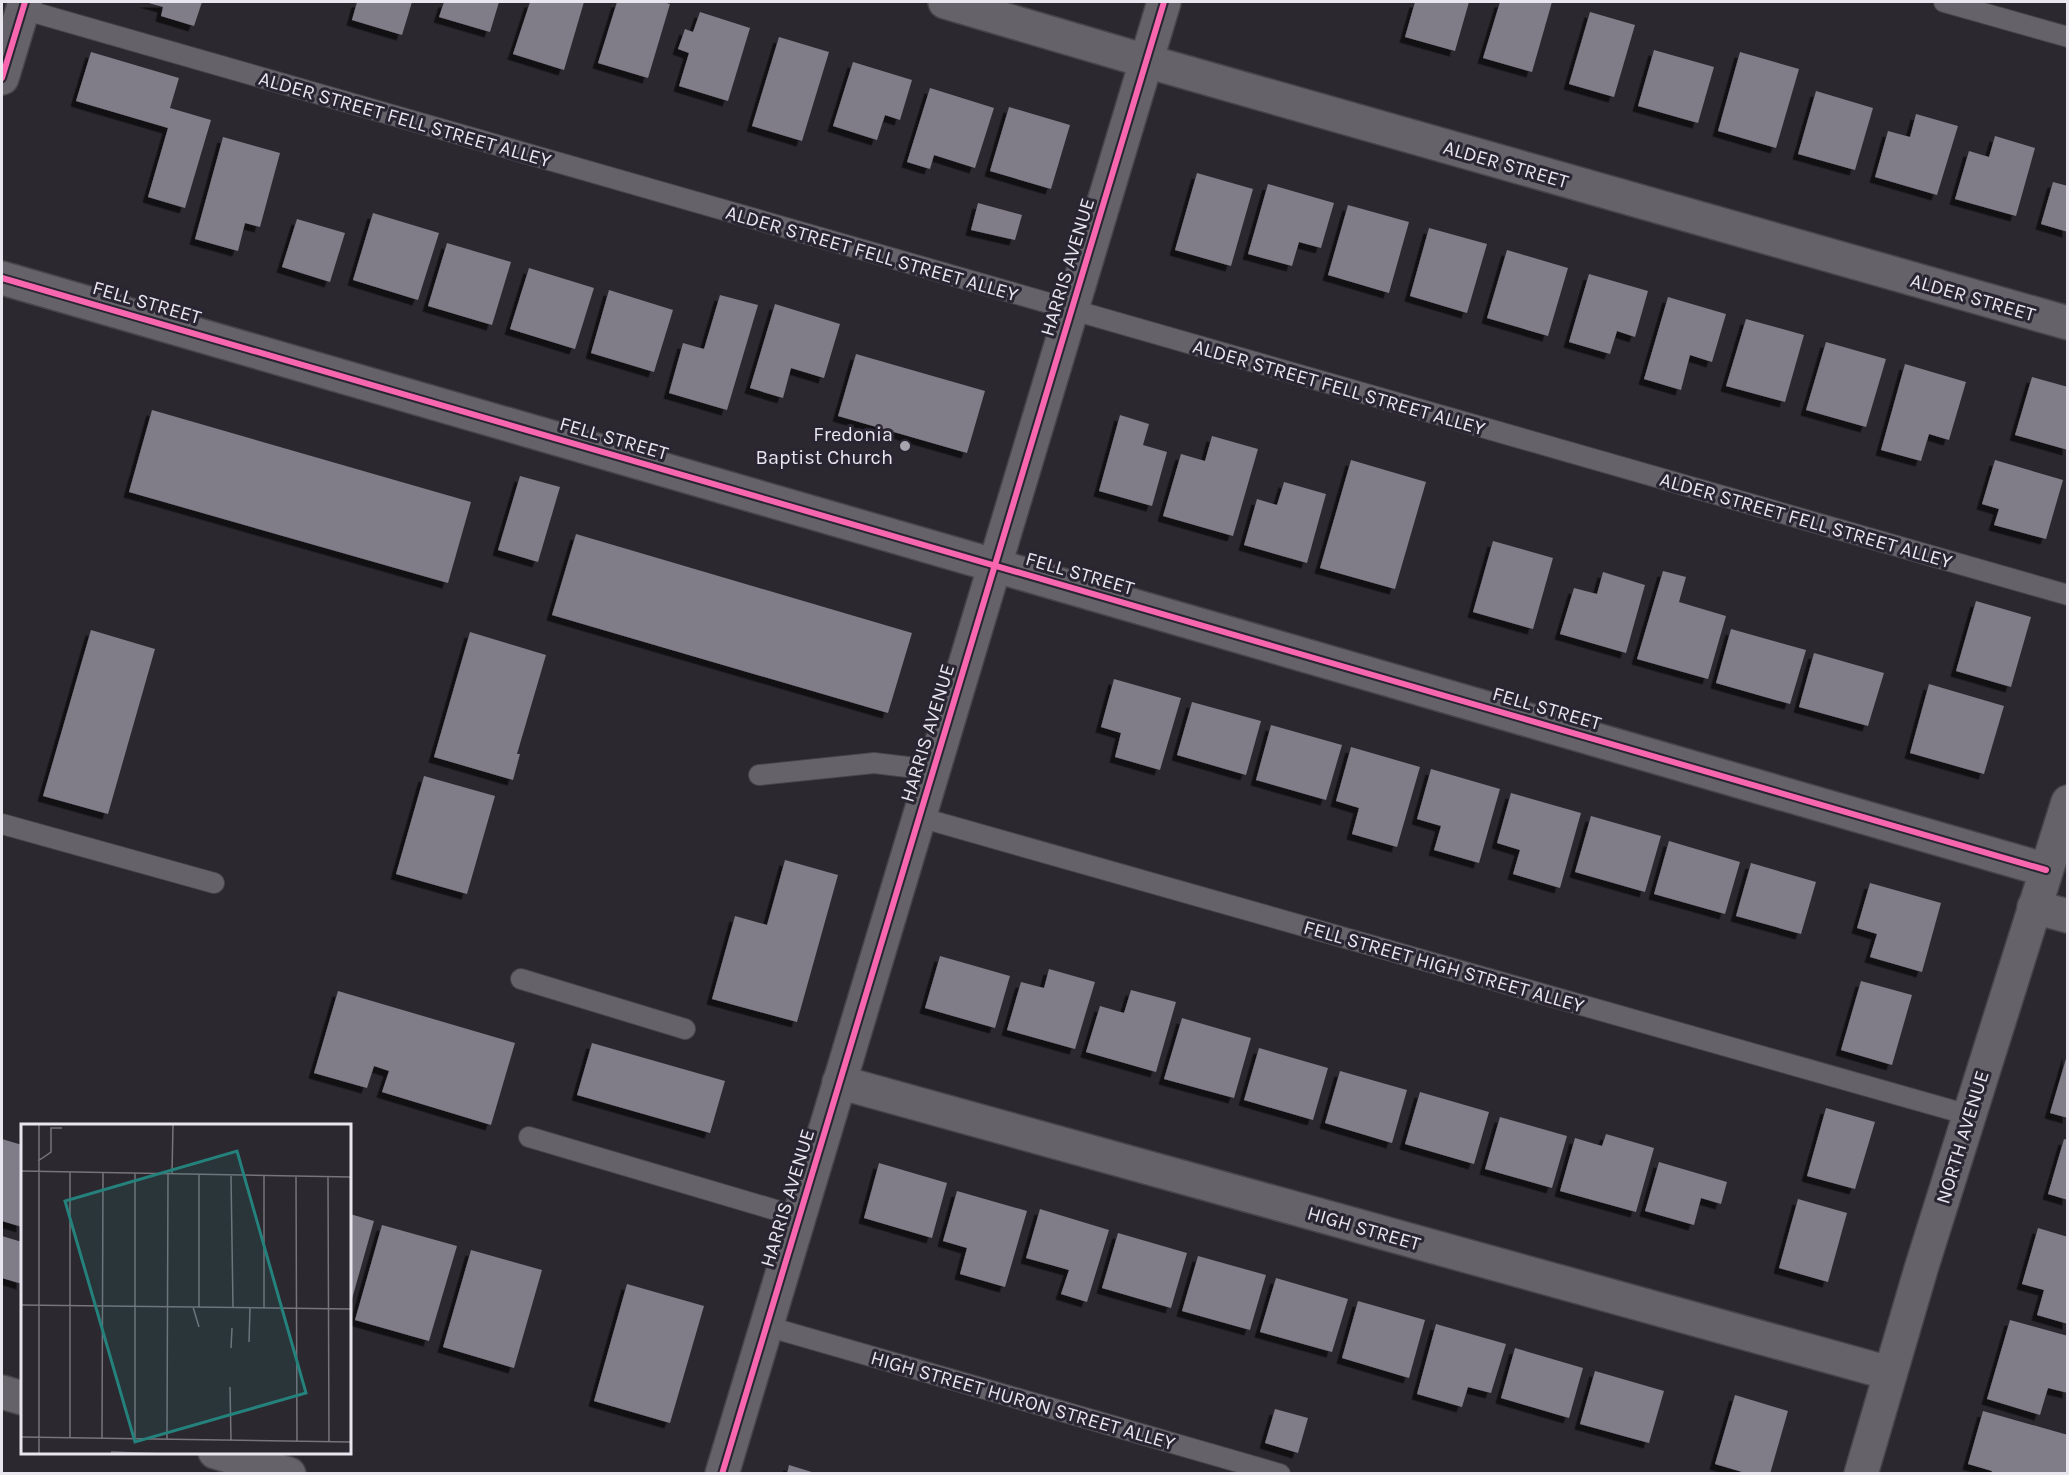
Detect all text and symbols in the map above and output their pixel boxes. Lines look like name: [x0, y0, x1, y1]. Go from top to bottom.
street label: ALDER STREET FELL STREET ALLEY: [256, 67, 554, 172]
street label: ALDER STREET: [1441, 136, 1571, 193]
street label: HARRIS AVENUE: [1036, 195, 1099, 339]
street label: ALDER STREET FELL STREET ALLEY: [723, 201, 1021, 306]
street label: ALDER STREET: [1908, 269, 2038, 326]
street label: FELL STREET: [90, 276, 204, 329]
street label: ALDER STREET FELL STREET ALLEY: [1190, 335, 1488, 440]
street label: FELL STREET: [557, 412, 671, 465]
place label: Fredonia Baptist Church: [756, 423, 893, 469]
marker: Fredonia Baptist Church: [898, 439, 912, 453]
street label: ALDER STREET FELL STREET ALLEY: [1657, 468, 1955, 573]
street label: FELL STREET: [1023, 547, 1137, 600]
street label: HARRIS AVENUE: [896, 661, 959, 805]
street label: FELL STREET: [1490, 682, 1604, 735]
street label: FELL STREET HIGH STREET ALLEY: [1301, 915, 1587, 1018]
street label: NORTH AVENUE: [1931, 1068, 1994, 1207]
inset map: [21, 1124, 351, 1454]
street label: HARRIS AVENUE: [756, 1126, 819, 1270]
street label: HIGH STREET: [1305, 1201, 1423, 1256]
street label: HIGH STREET HURON STREET ALLEY: [868, 1346, 1178, 1455]

